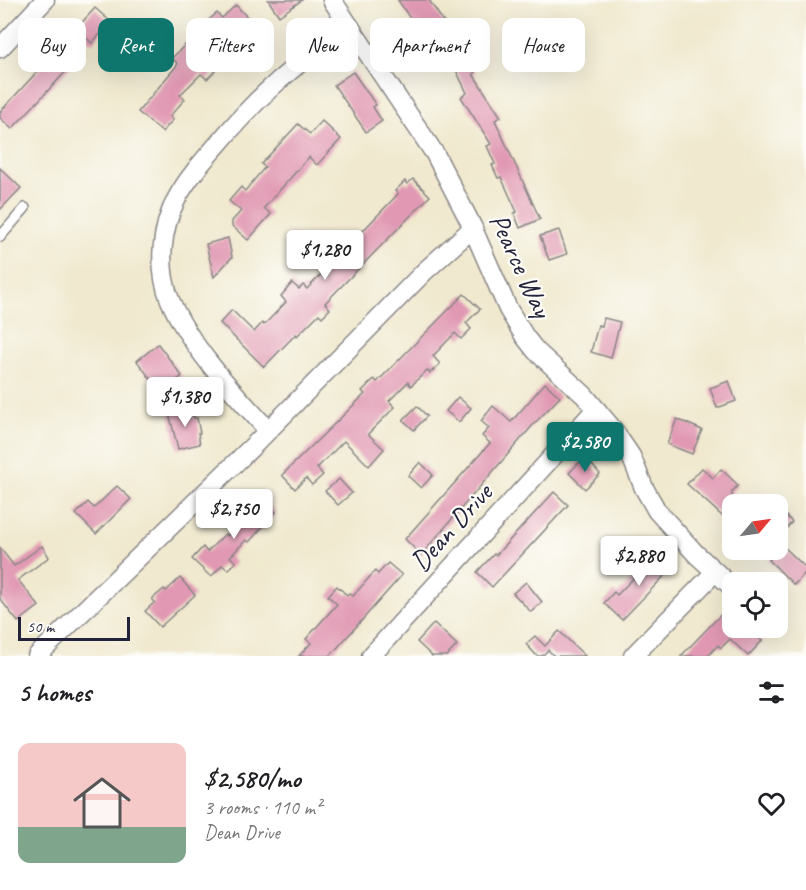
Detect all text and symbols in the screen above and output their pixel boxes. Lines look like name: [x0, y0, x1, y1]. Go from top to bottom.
chip: Buy: [18, 18, 86, 72]
chip: Rent: [98, 18, 174, 72]
chip: Filters: [186, 18, 274, 72]
chip: New: [286, 18, 358, 72]
chip: Apartment: [370, 18, 490, 72]
chip: House: [502, 18, 585, 72]
street label: Pearce Way: [482, 208, 561, 325]
pin: $1,280: [276, 230, 374, 281]
text: $1,280: [301, 237, 349, 262]
pin: $1,380: [136, 377, 234, 428]
text: $1,380: [161, 384, 209, 409]
pin: $2,580: [536, 422, 634, 473]
text: $2,580: [561, 429, 609, 454]
street label: Dean Drive: [403, 474, 501, 578]
pin: $2,750: [185, 489, 283, 540]
north arrow: [722, 494, 788, 560]
map controls: [722, 494, 788, 638]
text: $2,750: [210, 496, 258, 521]
pin: $2,880: [590, 536, 688, 587]
text: $2,880: [615, 543, 663, 568]
button: locate: [722, 572, 788, 638]
scale bar: [18, 614, 130, 642]
text: 50 m: [27, 617, 54, 637]
text: 5 homes: [18, 676, 91, 709]
icon: filters: [755, 676, 788, 709]
text: $2,580/mo: [204, 762, 301, 795]
icon: home: [66, 767, 138, 839]
icon: heart: [755, 787, 788, 820]
text: 3 rooms · 110 m²: [204, 795, 321, 820]
text: Dean Drive: [204, 820, 280, 845]

